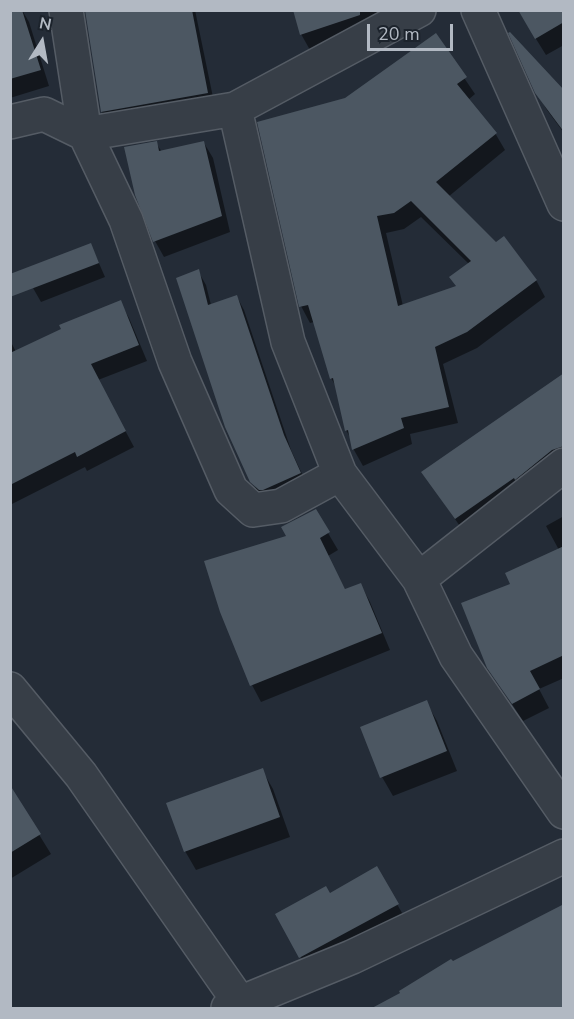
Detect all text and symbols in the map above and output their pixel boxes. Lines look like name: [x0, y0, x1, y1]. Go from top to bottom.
north arrow: [12, 12, 72, 72]
text: N: [37, 12, 53, 36]
scale bar: [370, 12, 456, 50]
text: 20 m: [378, 22, 420, 46]

